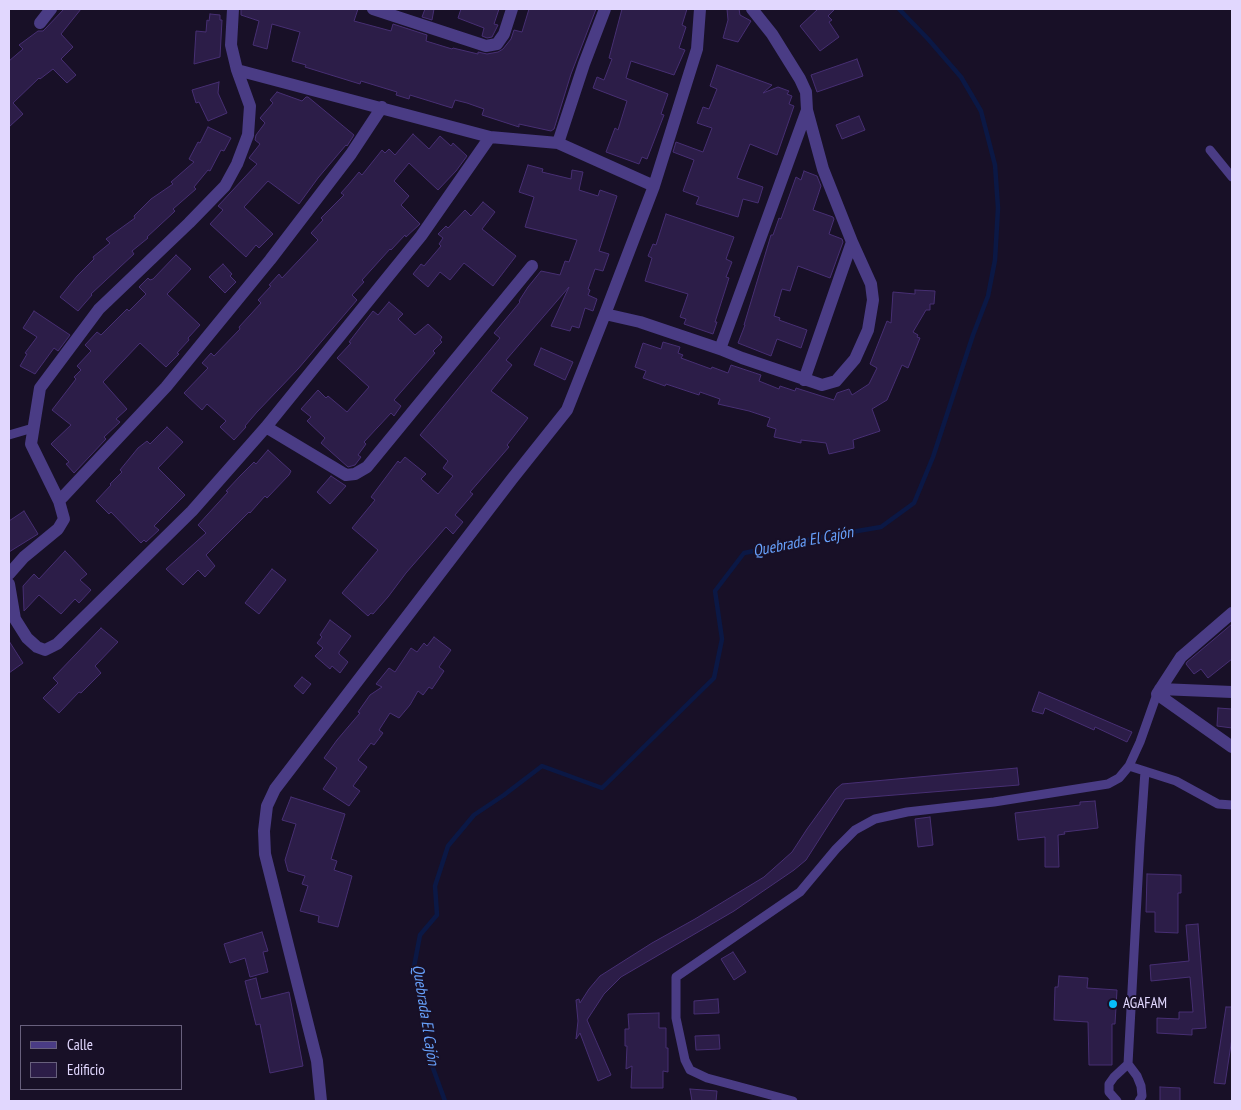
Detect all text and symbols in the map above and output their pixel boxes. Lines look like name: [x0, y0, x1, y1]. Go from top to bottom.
water label: Quebrada El Cajón: [751, 523, 855, 561]
water label: Quebrada El Cajón: [408, 963, 442, 1067]
place label: AGAFAM: [1123, 995, 1167, 1013]
marker: AGAFAM: [1107, 998, 1119, 1010]
legend: [20, 1025, 182, 1090]
text: Calle: [67, 1035, 93, 1054]
text: Edificio: [67, 1060, 105, 1079]

